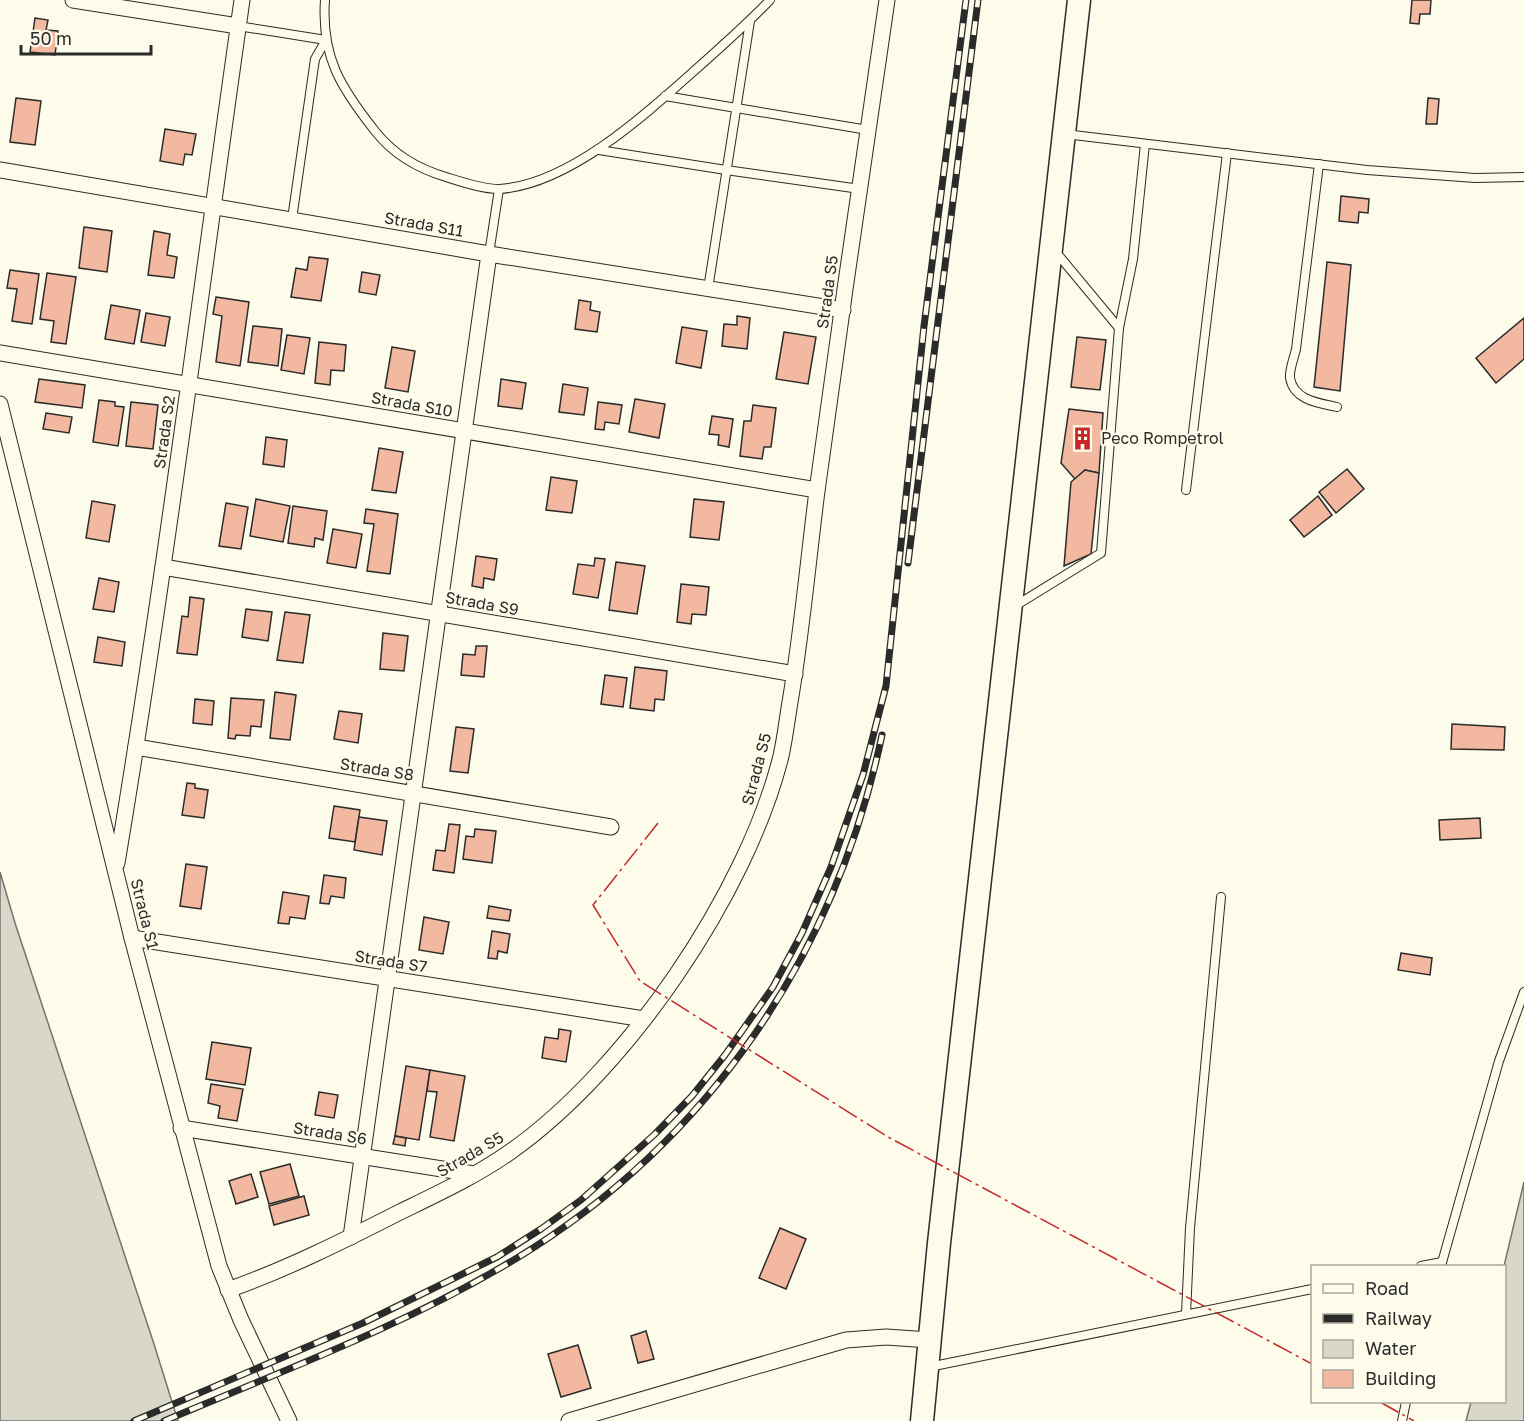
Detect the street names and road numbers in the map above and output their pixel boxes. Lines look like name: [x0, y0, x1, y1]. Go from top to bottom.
street label: Strada S11: [383, 207, 465, 241]
street label: Strada S5: [812, 254, 842, 330]
street label: Strada S10: [370, 387, 454, 421]
street label: Strada S2: [149, 394, 179, 470]
street label: Strada S9: [444, 587, 520, 619]
street label: Strada S5: [737, 731, 775, 807]
street label: Strada S8: [339, 753, 415, 785]
street label: Strada S1: [127, 876, 164, 952]
street label: Strada S7: [353, 945, 429, 977]
street label: Strada S6: [292, 1117, 368, 1149]
street label: Strada S5: [433, 1127, 507, 1181]

